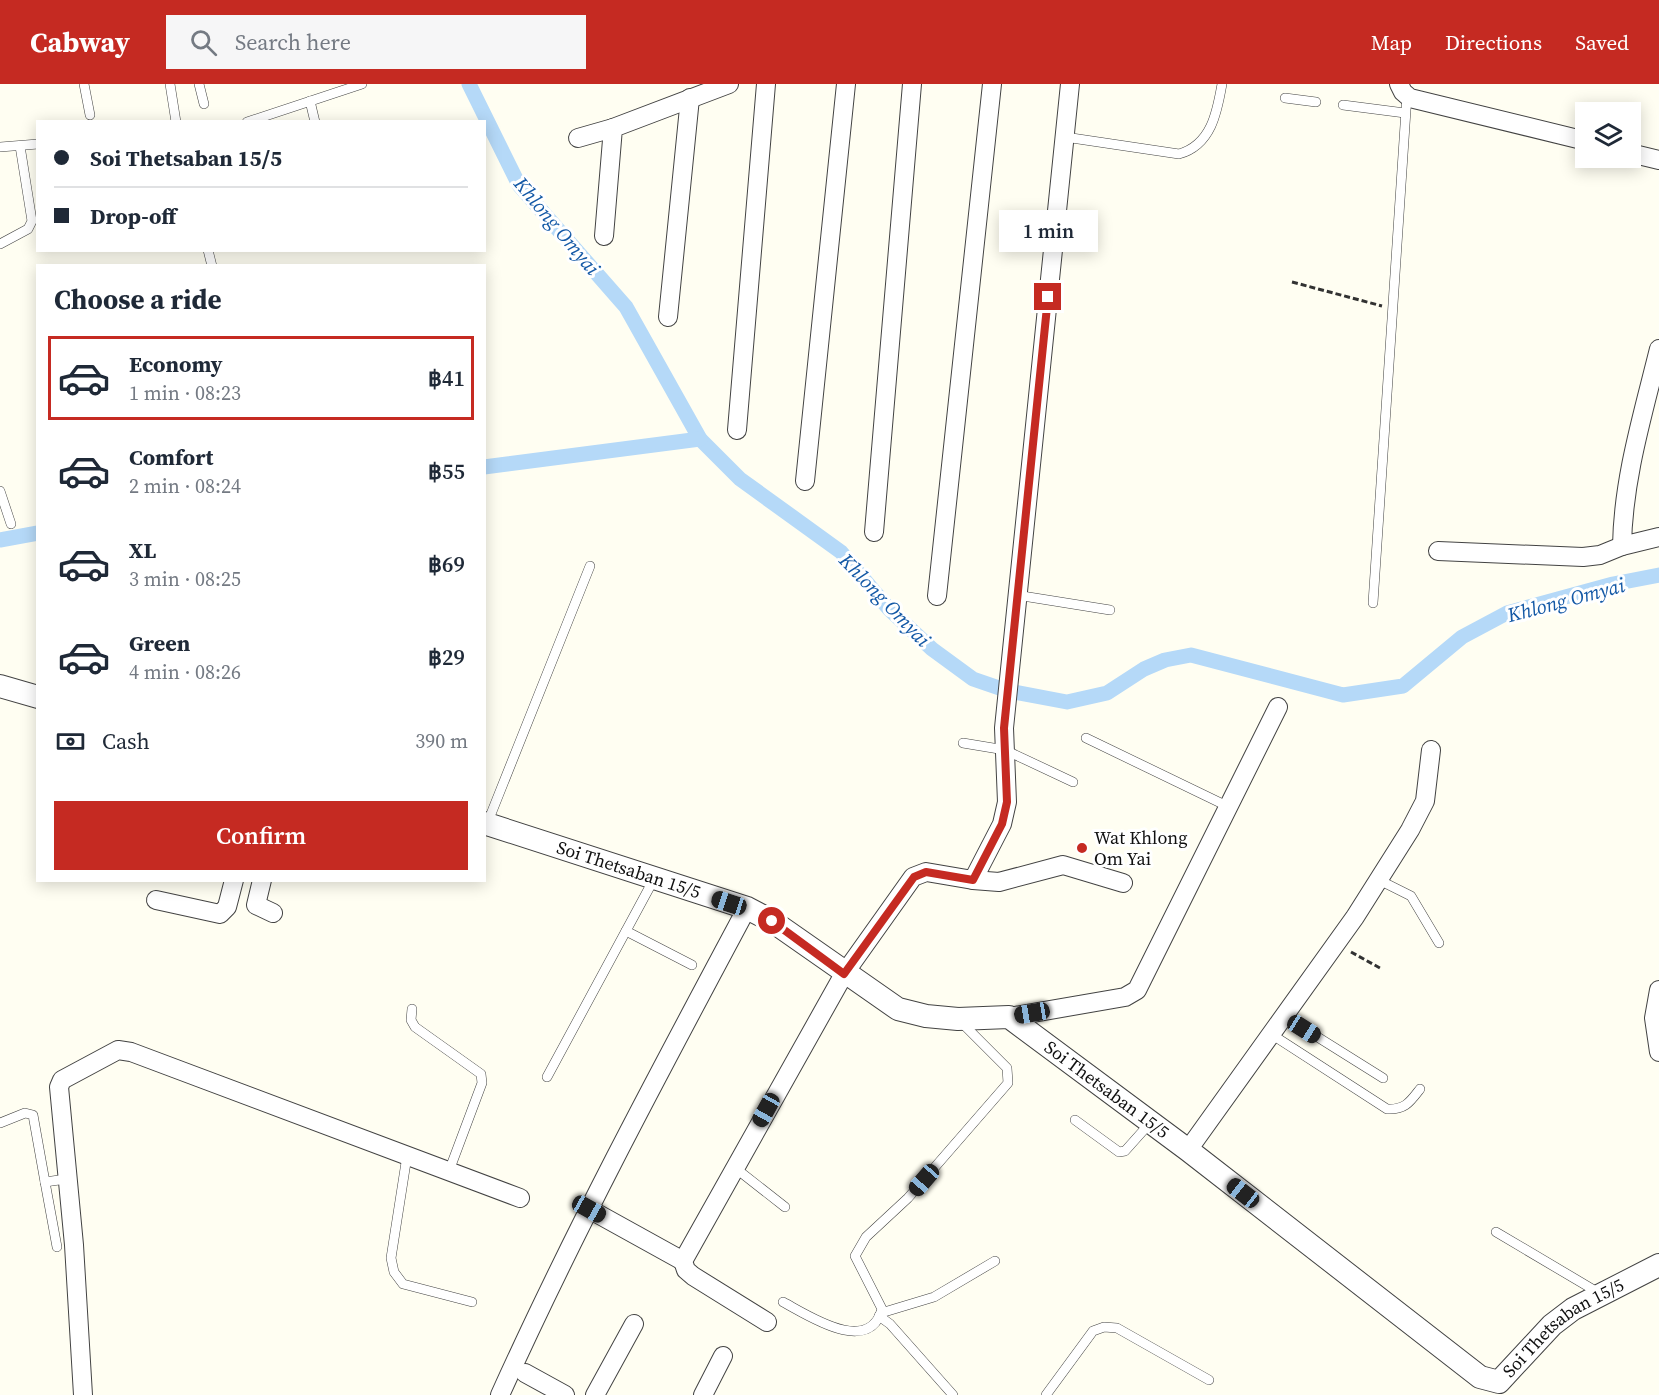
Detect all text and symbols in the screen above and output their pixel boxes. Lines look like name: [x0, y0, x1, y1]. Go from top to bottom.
search box: [166, 15, 586, 69]
text: Cabway: [30, 23, 130, 61]
icon: search: [187, 26, 220, 59]
text: Search here: [235, 27, 351, 57]
text: Map: [1371, 28, 1412, 57]
text: Directions: [1445, 28, 1542, 57]
text: Saved: [1575, 28, 1629, 57]
map controls: [1575, 102, 1641, 168]
button: layers: [1575, 102, 1641, 168]
text: Soi Thetsaban 15/5: [90, 143, 282, 173]
water label: Khlong Omyai: [507, 170, 606, 281]
text: Drop-off: [90, 201, 176, 231]
callout: 1 min: [998, 210, 1098, 252]
text: 1 min: [1023, 217, 1074, 245]
text: Choose a ride: [54, 281, 222, 318]
route end: [1034, 283, 1061, 310]
text: Economy: [129, 349, 223, 379]
icon: car: [57, 351, 111, 405]
text: ฿41: [428, 363, 465, 393]
text: 1 min · 08:23: [129, 379, 241, 407]
text: Comfort: [129, 442, 213, 472]
icon: car: [57, 444, 111, 498]
text: ฿55: [428, 456, 465, 486]
text: 2 min · 08:24: [129, 472, 241, 500]
text: XL: [129, 535, 156, 565]
icon: car: [57, 537, 111, 591]
water label: Khlong Omyai: [832, 546, 937, 653]
text: ฿69: [428, 549, 465, 579]
text: 3 min · 08:25: [129, 565, 241, 593]
water label: Khlong Omyai: [1503, 571, 1628, 629]
text: Green: [129, 628, 190, 658]
icon: car: [57, 630, 111, 684]
text: ฿29: [428, 642, 465, 672]
text: 4 min · 08:26: [129, 658, 241, 686]
icon: cash: [54, 725, 87, 758]
text: Cash: [102, 726, 150, 756]
text: 390 m: [415, 727, 468, 755]
button: Confirm: [54, 801, 468, 870]
place label: Wat Khlong Om Yai: [1094, 825, 1188, 871]
street label: Soi Thetsaban 15/5: [554, 834, 704, 904]
marker: Wat Khlong Om Yai: [1075, 841, 1089, 855]
car: [709, 889, 749, 917]
route start: [758, 907, 785, 934]
car: [1013, 1001, 1051, 1025]
car: [1284, 1012, 1324, 1046]
street label: Soi Thetsaban 15/5: [1039, 1035, 1174, 1144]
car: [749, 1090, 783, 1130]
car: [905, 1161, 943, 1199]
car: [1223, 1175, 1263, 1211]
car: [569, 1192, 609, 1226]
street label: Soi Thetsaban 15/5: [1497, 1272, 1628, 1383]

